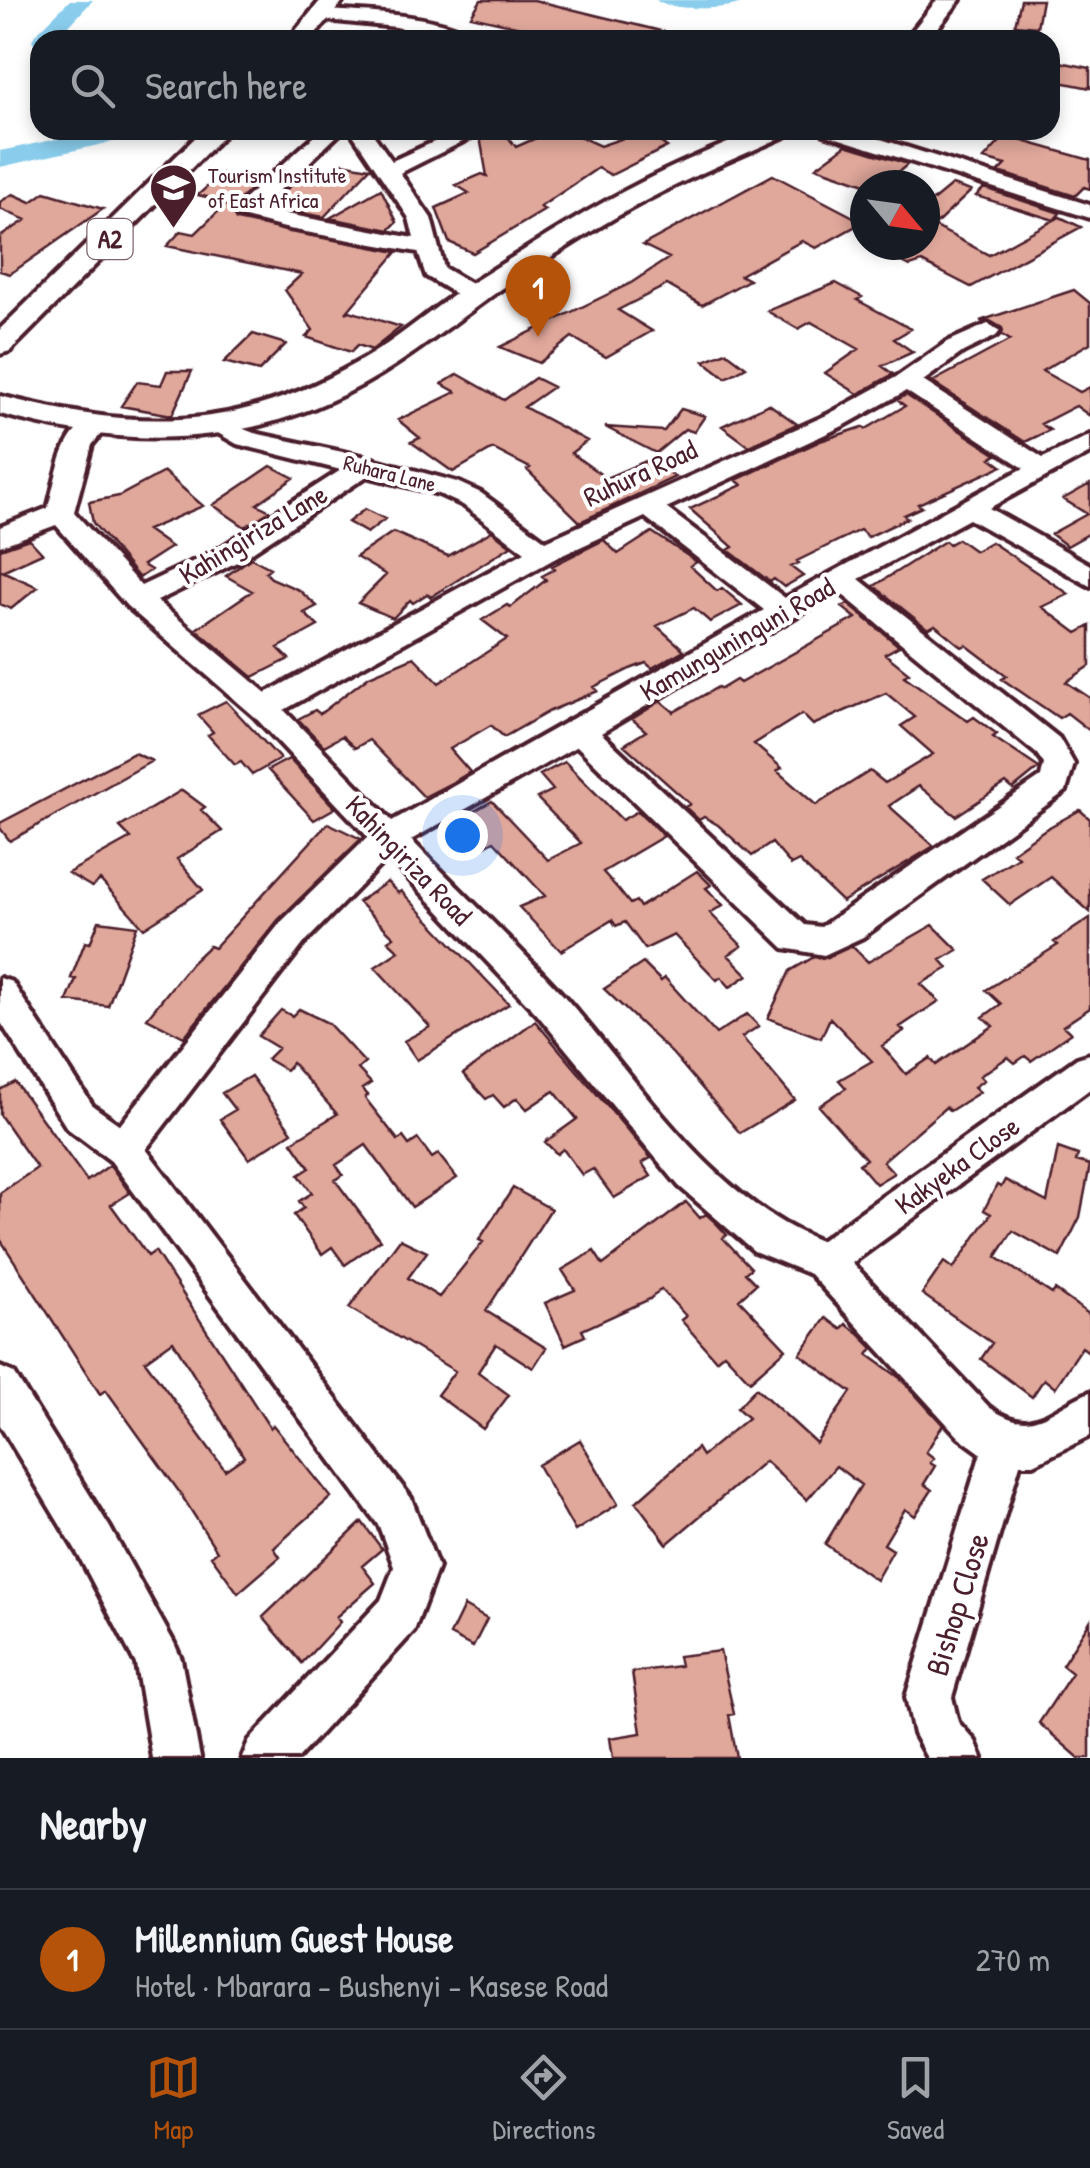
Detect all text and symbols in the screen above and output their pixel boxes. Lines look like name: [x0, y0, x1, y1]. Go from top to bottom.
search box: [30, 30, 1060, 140]
icon: search: [65, 58, 120, 113]
text: Search here: [145, 59, 307, 111]
place label: Tourism Institute of East Africa: [208, 160, 347, 215]
school or university icon: Tourism Institute of East Africa: [147, 162, 199, 230]
north arrow: [850, 170, 940, 260]
road number: A2: [88, 219, 132, 259]
pin: 1: [506, 255, 570, 337]
street label: Ruhura Road: [577, 430, 703, 516]
street label: Ruhara Lane: [341, 447, 440, 499]
street label: Kahingiriza Lane: [172, 475, 334, 593]
street label: Kamunguninguni Road: [633, 568, 841, 710]
street label: Kahingiriza Road: [337, 787, 481, 933]
your location: [437, 810, 488, 861]
street label: Kakyeka Close: [887, 1107, 1027, 1223]
street label: Bishop Close: [915, 1527, 999, 1681]
text: Nearby: [40, 1795, 147, 1852]
text: Millennium Guest House: [135, 1912, 453, 1964]
text: 1: [67, 1938, 78, 1981]
text: 270 m: [976, 1938, 1050, 1981]
text: Hotel · Mbarara - Bushenyi - Kasese Road: [135, 1964, 608, 2007]
tab: Map: [146, 2050, 201, 2148]
tab: Directions: [492, 2050, 595, 2148]
tab: Saved: [887, 2050, 944, 2148]

